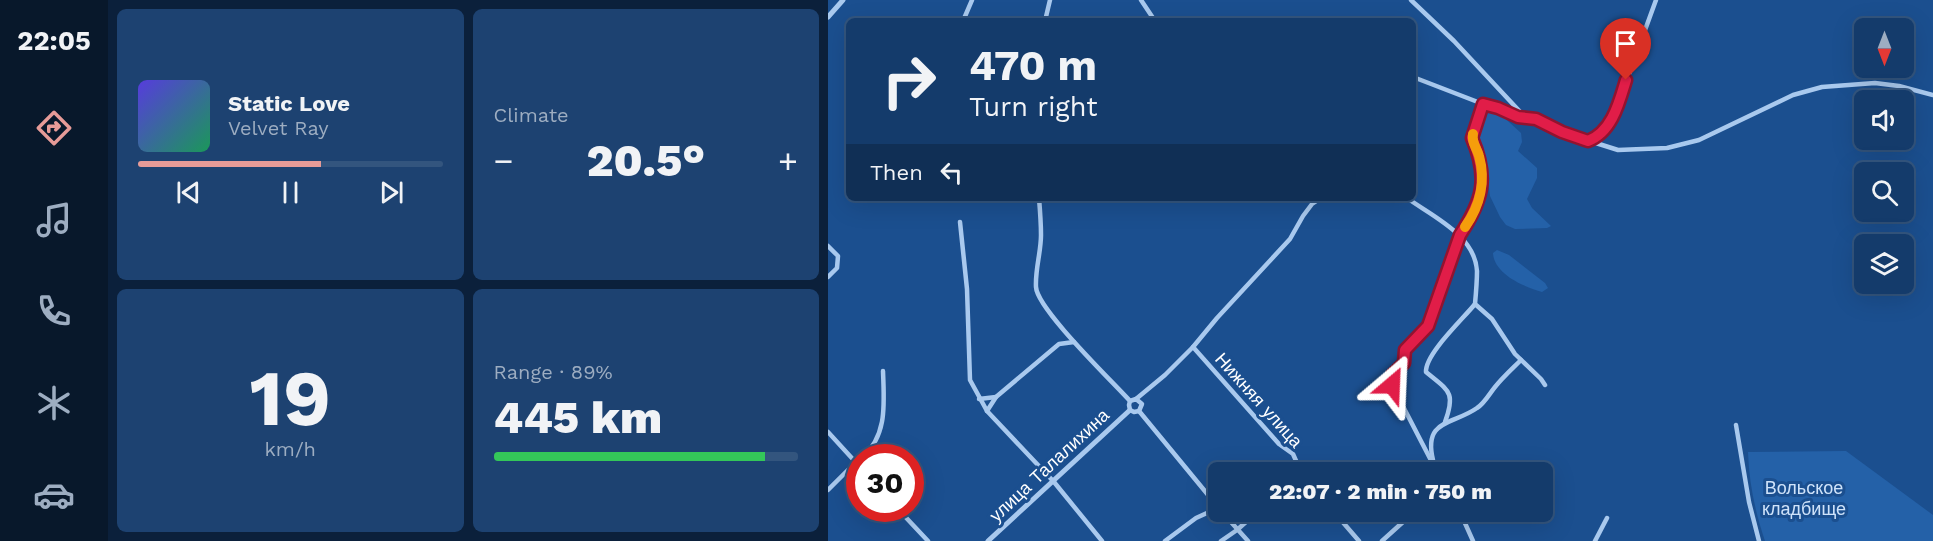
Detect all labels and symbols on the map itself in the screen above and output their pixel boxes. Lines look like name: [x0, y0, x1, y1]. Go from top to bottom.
pin: [1600, 18, 1651, 80]
north arrow: [1854, 18, 1914, 78]
street label: Нижняя улица: [1211, 348, 1308, 452]
position arrow: [1360, 353, 1424, 417]
street label: улица Талалихина: [985, 403, 1114, 526]
speed limit sign: 30: [846, 444, 924, 522]
park label: Вольское кладбище: [1762, 477, 1846, 519]

